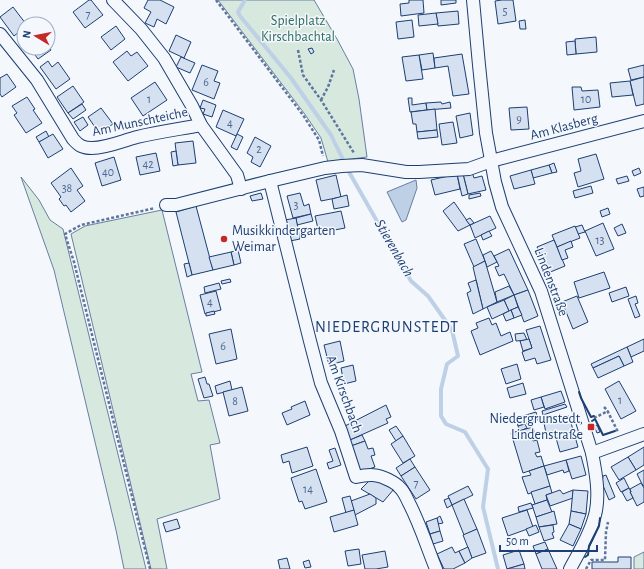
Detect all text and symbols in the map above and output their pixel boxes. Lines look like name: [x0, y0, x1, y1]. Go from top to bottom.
house number: 5: [502, 5, 508, 17]
house number: 7: [85, 8, 91, 20]
park label: Spielplatz Kirschbachtal: [261, 14, 335, 44]
north arrow: [16, 16, 56, 56]
text: N: [21, 30, 33, 39]
house number: 6: [203, 76, 209, 88]
house number: 1: [147, 93, 151, 105]
house number: 10: [581, 93, 591, 105]
street label: Am Munschteiche: [91, 105, 189, 139]
street label: Am Klasberg: [529, 111, 599, 143]
house number: 9: [516, 113, 522, 125]
house number: 4: [227, 117, 233, 129]
house number: 2: [256, 143, 262, 155]
house number: 42: [142, 158, 154, 170]
house number: 40: [102, 166, 114, 178]
house number: 38: [62, 182, 73, 194]
house number: 3: [294, 199, 299, 211]
water label: Stierenbach: [372, 217, 416, 279]
place label: Musikkindergarten Weimar: [232, 224, 336, 254]
marker: Musikkindergarten Weimar: [219, 234, 229, 244]
house number: 13: [595, 234, 605, 246]
street label: Lindenstraße: [532, 246, 570, 318]
house number: 4: [207, 296, 213, 308]
district label: NIEDERGRUNSTEDT: [315, 319, 459, 335]
house number: 6: [220, 340, 226, 352]
street label: Am Kirschbach: [324, 353, 364, 435]
house number: 1: [618, 394, 622, 406]
house number: 8: [232, 395, 238, 407]
place label: Niedergrunstedt, Lindenstraße: [489, 412, 583, 442]
marker: Niedergrunstedt, Lindenstraße: [586, 422, 596, 432]
house number: 7: [413, 477, 419, 489]
house number: 14: [303, 483, 313, 495]
scale bar: [500, 527, 597, 553]
text: 50 m: [506, 535, 529, 547]

